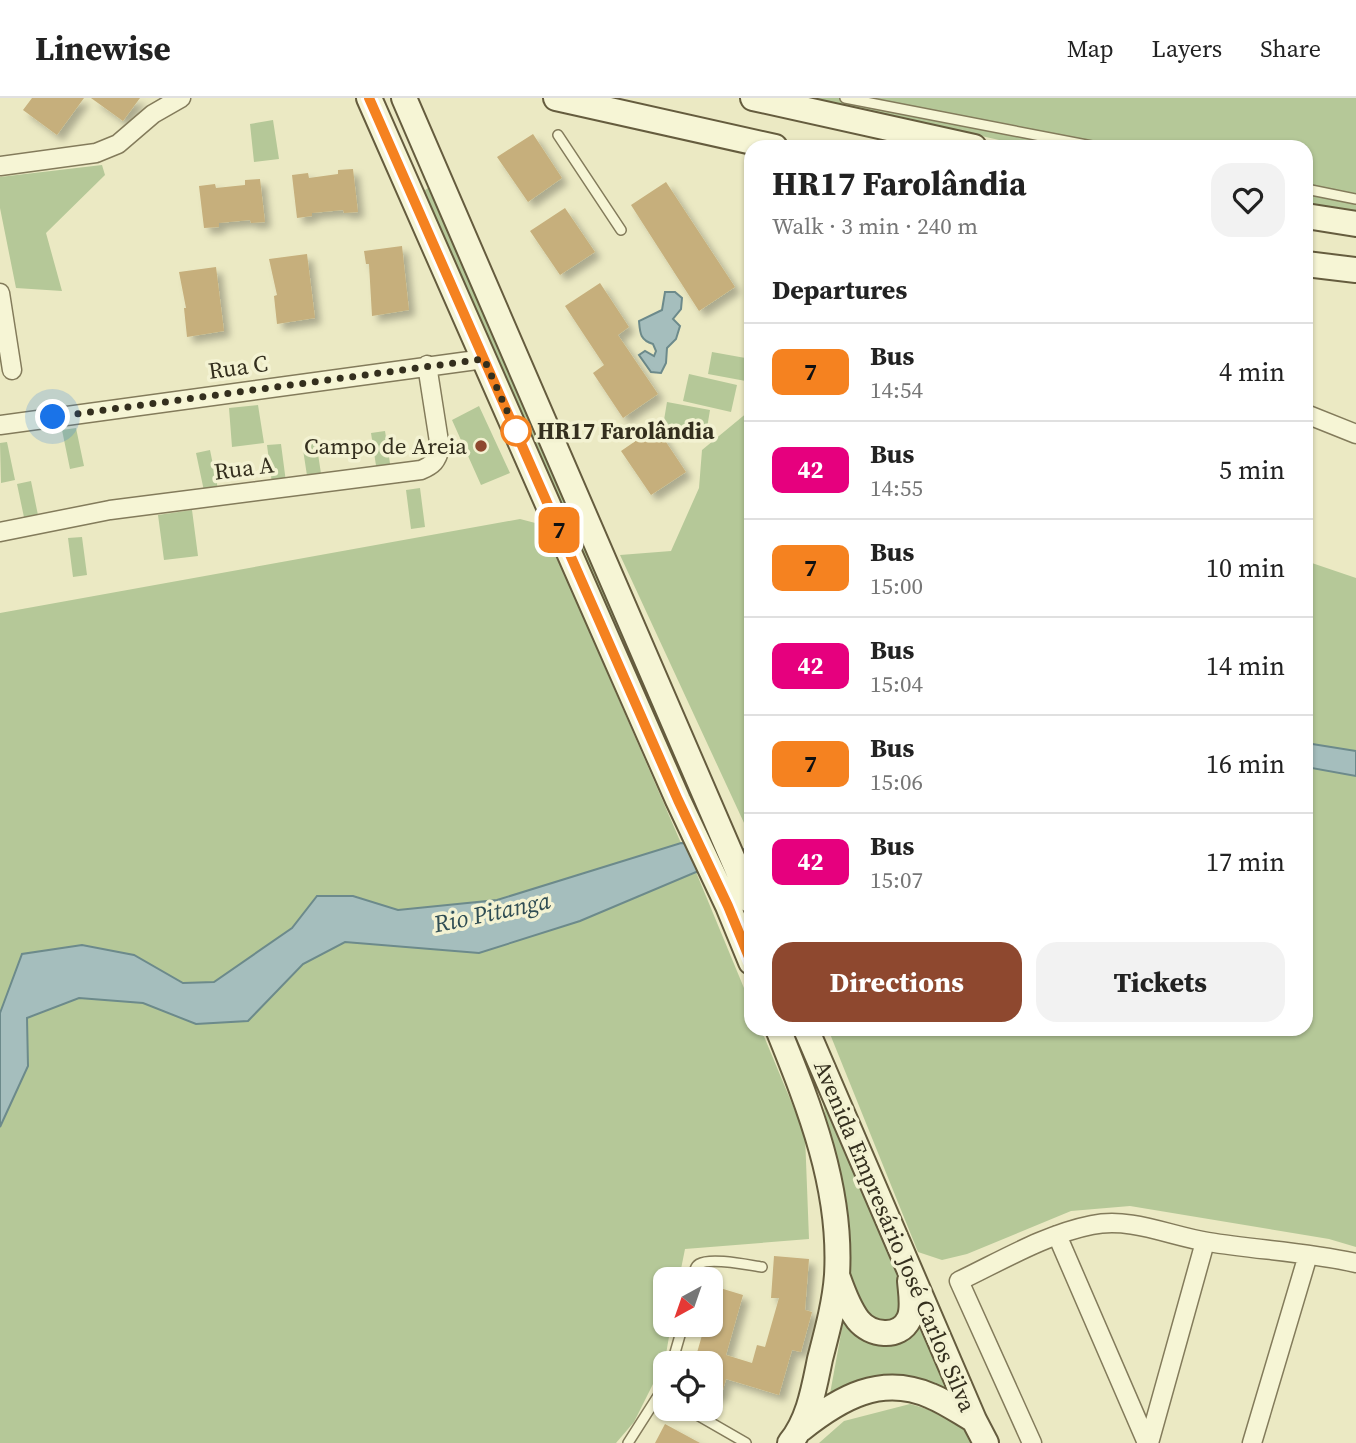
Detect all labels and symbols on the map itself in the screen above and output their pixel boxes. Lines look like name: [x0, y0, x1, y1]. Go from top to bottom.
street label: Rua C: [206, 347, 270, 387]
your location: [35, 399, 70, 434]
place label: HR17 Farolândia: [537, 415, 715, 447]
marker: HR17 Farolândia: [501, 416, 531, 446]
place label: Campo de Areia: [304, 430, 467, 462]
marker: Campo de Areia: [473, 438, 489, 454]
street label: Rua A: [212, 448, 277, 488]
line badge: 7: [536, 507, 582, 553]
water label: Rio Pitanga: [430, 883, 554, 941]
street label: Avenida Empresário José Carlos Silva: [806, 1055, 984, 1417]
north arrow: [653, 1267, 723, 1337]

